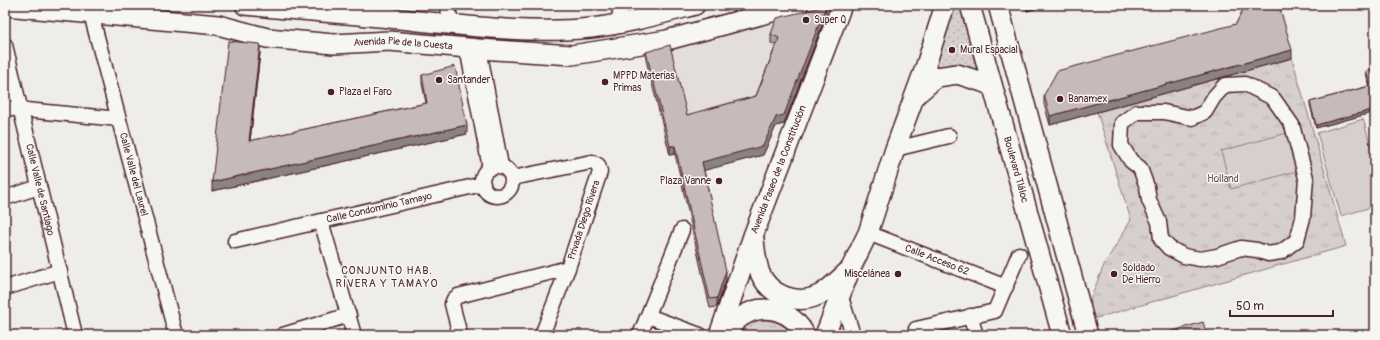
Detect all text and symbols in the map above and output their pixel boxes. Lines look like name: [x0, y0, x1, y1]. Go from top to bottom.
place label: Super Q: [814, 14, 846, 26]
marker: Super Q: [801, 15, 811, 25]
street label: Avenida Pie de la Cuesta: [353, 35, 453, 53]
place label: Mural Espacial: [960, 44, 1018, 56]
marker: Mural Espacial: [947, 45, 957, 55]
place label: MPPD Materias Primas: [613, 70, 675, 94]
place label: Santander: [447, 74, 491, 86]
marker: Santander: [434, 75, 444, 85]
marker: MPPD Materias Primas: [600, 77, 610, 87]
place label: Plaza el Faro: [339, 86, 392, 98]
marker: Plaza el Faro: [326, 87, 336, 97]
place label: Banamex: [1068, 93, 1107, 105]
marker: Banamex: [1055, 94, 1065, 104]
street label: Avenida Paseo de la Constitución: [748, 103, 809, 235]
street label: Calle Valle del Laurel: [117, 132, 150, 217]
street label: Boulevard Tláloc: [1001, 135, 1031, 204]
street label: Calle Valle de Santiago: [23, 143, 57, 238]
park label: Holland: [1207, 173, 1239, 185]
place label: Plaza Vanne: [660, 175, 711, 187]
marker: Plaza Vanne: [714, 176, 724, 186]
street label: Privada Diego Rivera: [565, 178, 603, 261]
street label: Calle Condominio Tamayo: [325, 190, 434, 226]
street label: Calle Acceso 62: [903, 242, 971, 278]
place label: Soldado De Hierro: [1122, 262, 1161, 286]
district label: CONJUNTO HAB. RIVERA Y TAMAYO: [336, 264, 438, 290]
place label: Miscelánea: [844, 268, 890, 280]
marker: Miscelánea: [893, 269, 903, 279]
marker: Soldado De Hierro: [1109, 269, 1119, 279]
scale bar: [1230, 292, 1333, 318]
text: 50 m: [1236, 299, 1264, 314]

